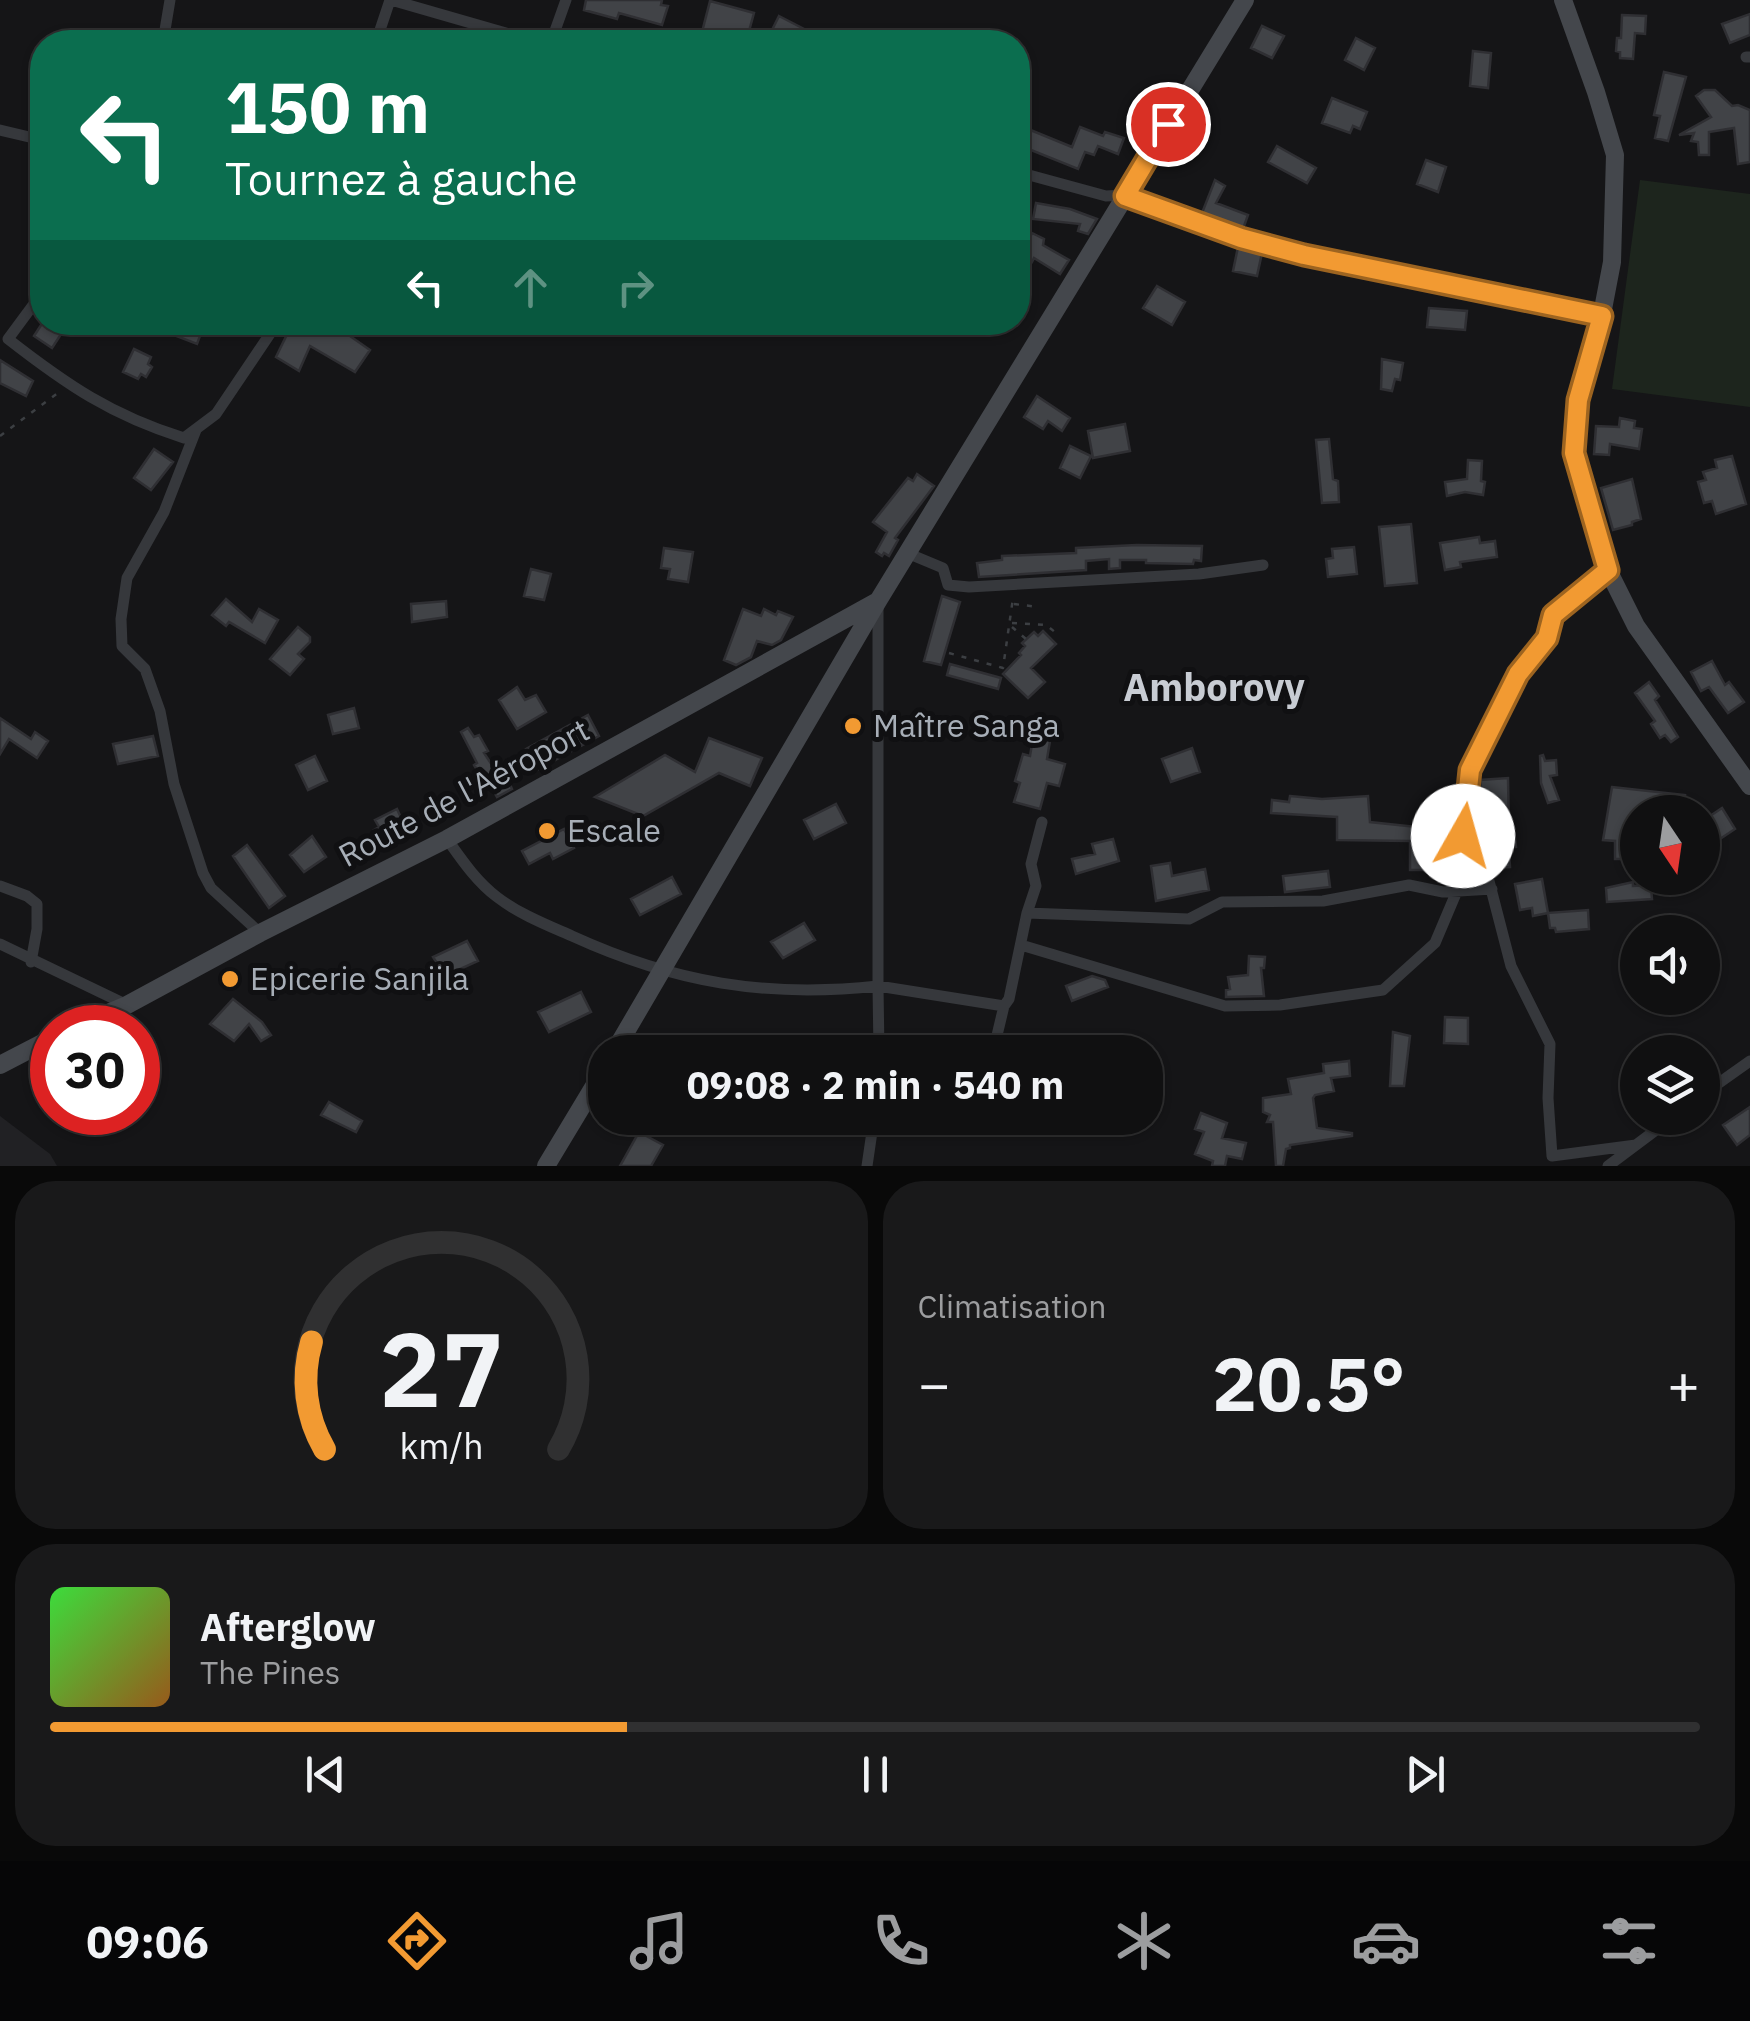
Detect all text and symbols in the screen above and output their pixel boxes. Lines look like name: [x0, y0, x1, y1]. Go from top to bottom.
text: 150 m: [225, 61, 430, 152]
icon: left: [60, 70, 190, 200]
pin: [1126, 82, 1211, 167]
icon: arrive: [1141, 97, 1196, 152]
text: Tournez à gauche: [225, 149, 577, 207]
icon: left: [398, 260, 453, 315]
icon: ahead: [503, 260, 558, 315]
icon: right: [608, 260, 663, 315]
district label: Amborovy: [1123, 662, 1305, 711]
place label: Maître Sanga: [873, 704, 1060, 746]
street label: Route de l'Aéroport: [331, 708, 596, 876]
marker: Maître Sanga: [842, 715, 864, 737]
position arrow: [1411, 784, 1515, 888]
north arrow: [1620, 795, 1720, 895]
map controls: [1620, 795, 1720, 1135]
place label: Escale: [567, 809, 661, 851]
marker: Escale: [536, 820, 558, 842]
button: sound: [1620, 915, 1720, 1015]
place label: Epicerie Sanjila: [250, 957, 469, 999]
marker: Epicerie Sanjila: [219, 968, 241, 990]
speed limit sign: 30: [30, 1005, 160, 1135]
button: layers: [1620, 1035, 1720, 1135]
text: 09:08 · 2 min · 540 m: [687, 1060, 1064, 1109]
text: Climatisation: [918, 1285, 1106, 1327]
text: 27: [379, 1300, 504, 1436]
text: 20.5°: [1212, 1334, 1406, 1432]
text: −: [918, 1348, 951, 1419]
text: +: [1667, 1348, 1700, 1419]
text: km/h: [399, 1422, 483, 1469]
text: Afterglow: [200, 1602, 376, 1651]
text: The Pines: [200, 1651, 340, 1693]
icon: previous: [298, 1747, 353, 1802]
icon: pause: [848, 1747, 903, 1802]
icon: next: [1398, 1747, 1453, 1802]
icon: directions: [382, 1906, 452, 1976]
icon: music: [624, 1906, 694, 1976]
icon: phone: [866, 1906, 936, 1976]
icon: climate: [1109, 1906, 1179, 1976]
icon: car: [1351, 1906, 1421, 1976]
icon: filters: [1594, 1906, 1664, 1976]
text: 09:06: [86, 1912, 209, 1970]

